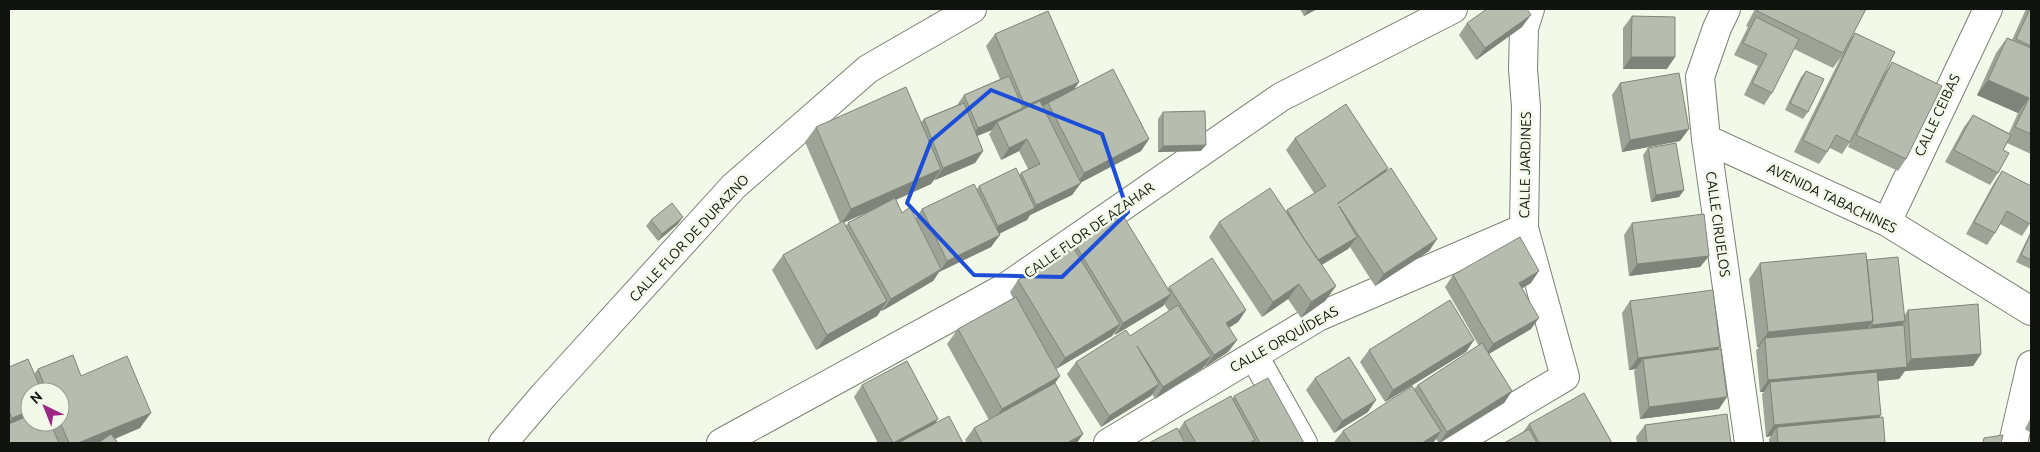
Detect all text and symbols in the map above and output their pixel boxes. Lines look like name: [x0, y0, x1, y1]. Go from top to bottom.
street label: CALLE CEIBAS: [1911, 71, 1963, 159]
street label: CALLE JARDINES: [1516, 112, 1534, 218]
street label: AVENIDA TABACHINES: [1765, 160, 1899, 236]
street label: CALLE CIRUELOS: [1703, 170, 1733, 278]
street label: CALLE FLOR DE DURAZNO: [626, 171, 752, 305]
street label: CALLE FLOR DE AZAHAR: [1021, 179, 1157, 281]
street label: CALLE ORQUÍDEAS: [1227, 302, 1341, 375]
north arrow: [20, 382, 70, 432]
text: N: [27, 388, 45, 407]

